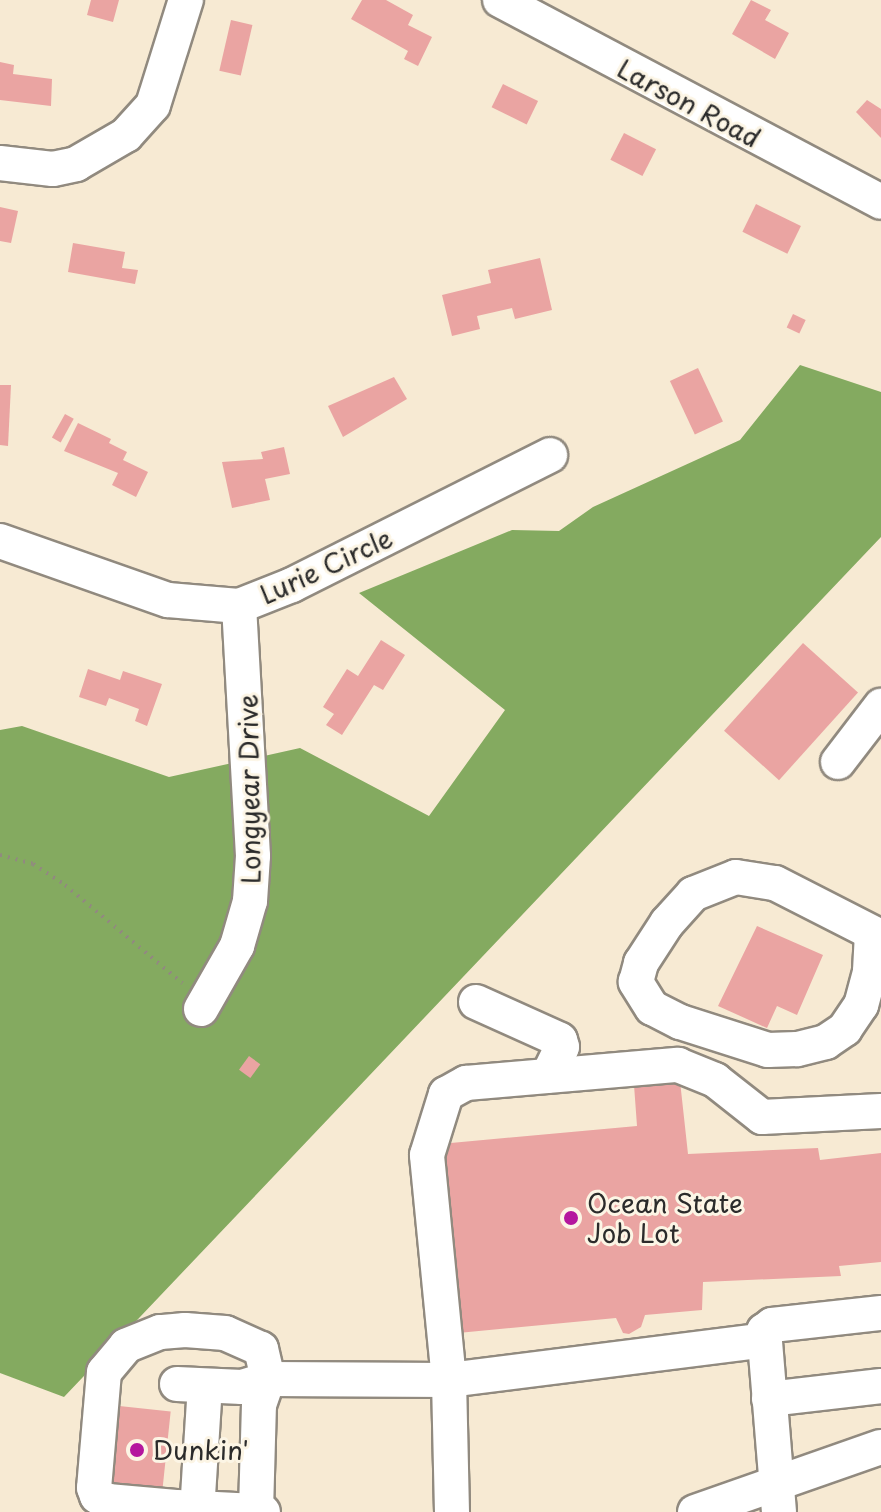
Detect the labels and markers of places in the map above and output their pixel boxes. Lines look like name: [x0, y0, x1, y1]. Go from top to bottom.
place label: Ocean State Job Lot: [587, 1187, 743, 1248]
marker: Ocean State Job Lot: [562, 1209, 580, 1227]
place label: Dunkin': [153, 1434, 249, 1466]
marker: Dunkin': [128, 1441, 146, 1459]

